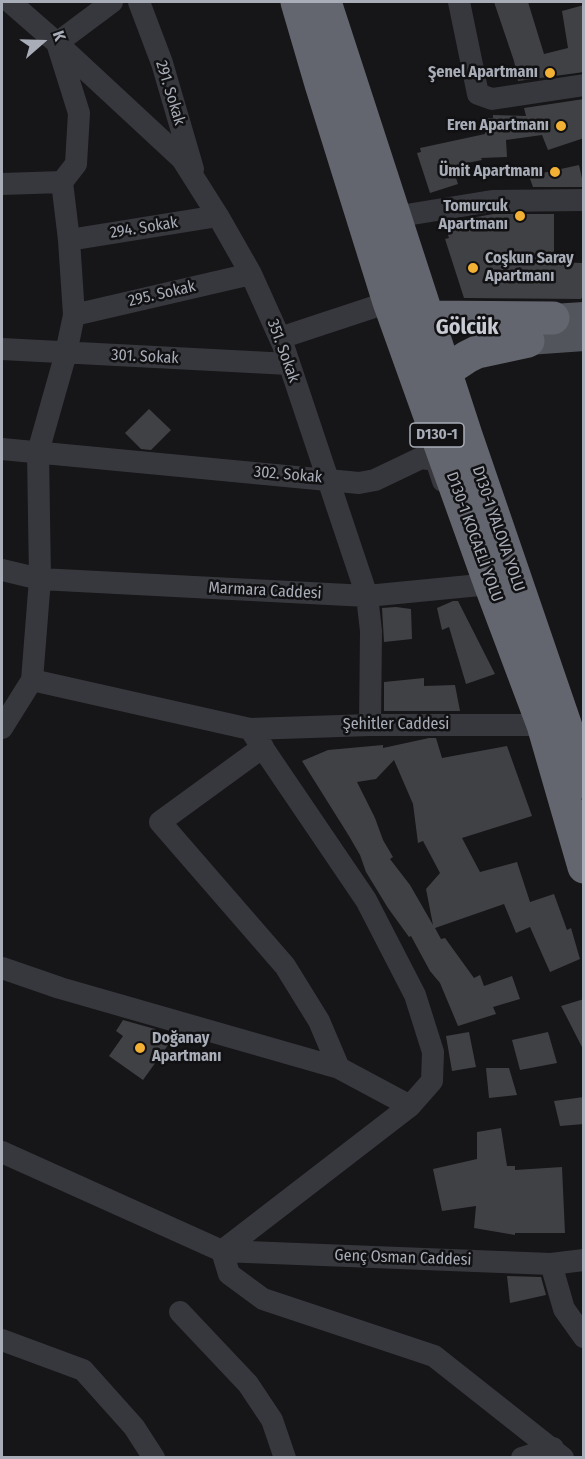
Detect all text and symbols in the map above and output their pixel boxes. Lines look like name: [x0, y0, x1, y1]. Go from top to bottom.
north arrow: [12, 12, 72, 72]
text: K: [49, 28, 70, 43]
street label: 291. Sokak: [151, 58, 189, 128]
place label: Şenel Apartmanı: [428, 63, 538, 83]
marker: Şenel Apartmanı: [543, 66, 557, 80]
place label: Eren Apartmanı: [447, 116, 549, 136]
marker: Eren Apartmanı: [554, 119, 568, 133]
place label: Ümit Apartmanı: [439, 162, 543, 182]
marker: Ümit Apartmanı: [548, 165, 562, 179]
place label: Tomurcuk Apartmanı: [439, 197, 508, 235]
marker: Tomurcuk Apartmanı: [513, 209, 527, 223]
street label: 294. Sokak: [109, 213, 179, 243]
place label: Coşkun Saray Apartmanı: [485, 249, 574, 287]
marker: Coşkun Saray Apartmanı: [466, 261, 480, 275]
street label: 295. Sokak: [127, 277, 197, 311]
district label: Gölcük: [436, 315, 498, 341]
street label: 351. Sokak: [263, 317, 303, 385]
street label: 301. Sokak: [111, 346, 179, 368]
road number: D130-1: [410, 423, 464, 447]
street label: 302. Sokak: [253, 462, 323, 488]
street label: D130-1 YALOVA YOLU: [468, 464, 528, 594]
street label: D130-1 KOCAELİ YOLU: [442, 469, 506, 605]
street label: Marmara Caddesi: [208, 578, 322, 604]
street label: Şehitler Caddesi: [343, 715, 449, 735]
place label: Doğanay Apartmanı: [152, 1029, 221, 1067]
marker: Doğanay Apartmanı: [133, 1041, 147, 1055]
street label: Genç Osman Caddesi: [334, 1246, 472, 1270]

